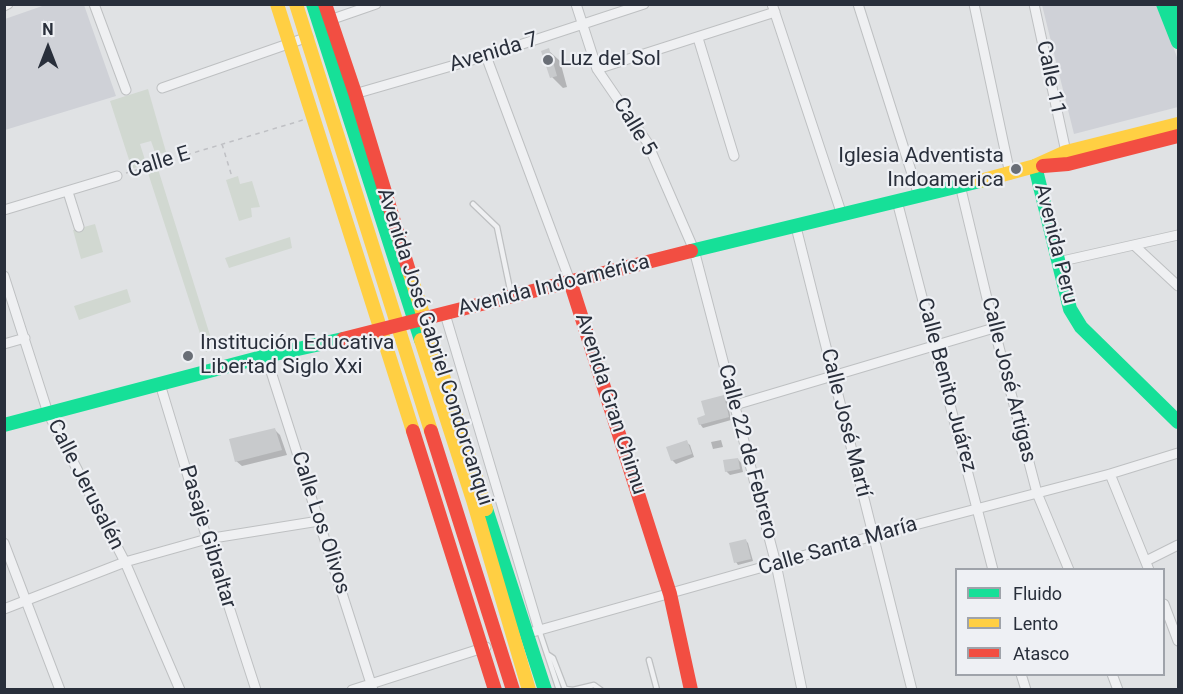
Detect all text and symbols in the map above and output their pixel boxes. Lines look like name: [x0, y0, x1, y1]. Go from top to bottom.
north arrow: [18, 18, 78, 78]
text: N: [42, 20, 54, 39]
street label: Avenida 7: [447, 28, 541, 78]
street label: Calle 11: [1030, 39, 1070, 117]
place label: Luz del Sol: [560, 47, 661, 73]
marker: Luz del Sol: [541, 53, 555, 67]
street label: Calle 5: [607, 93, 661, 161]
street label: Calle E: [125, 142, 193, 184]
place label: Iglesia Adventista Indoamerica: [838, 144, 1004, 194]
marker: Iglesia Adventista Indoamerica: [1009, 162, 1023, 176]
street label: Avenida Peru: [1028, 182, 1082, 306]
street label: Avenida José Gabriel Condorcanqui: [371, 185, 497, 509]
street label: Avenida Indoamérica: [456, 250, 652, 322]
street label: Calle Benito Juárez: [911, 295, 981, 475]
street label: Calle José Artigas: [975, 295, 1041, 465]
street label: Avenida Gran Chimu: [569, 310, 651, 498]
place label: Institución Educativa Libertad Siglo Xxi: [200, 331, 394, 381]
street label: Calle José Martí: [814, 346, 876, 500]
marker: Institución Educativa Libertad Siglo Xxi: [181, 349, 195, 363]
street label: Calle 22 de Febrero: [712, 362, 782, 542]
street label: Calle Jerusalén: [41, 415, 129, 555]
street label: Calle Los Olivos: [285, 449, 355, 597]
street label: Pasaje Gibraltar: [173, 463, 241, 611]
street label: Calle Santa María: [756, 512, 920, 582]
legend: [955, 568, 1165, 676]
text: Fluido: [1013, 583, 1062, 604]
text: Lento: [1013, 613, 1058, 634]
text: Atasco: [1013, 643, 1069, 664]

